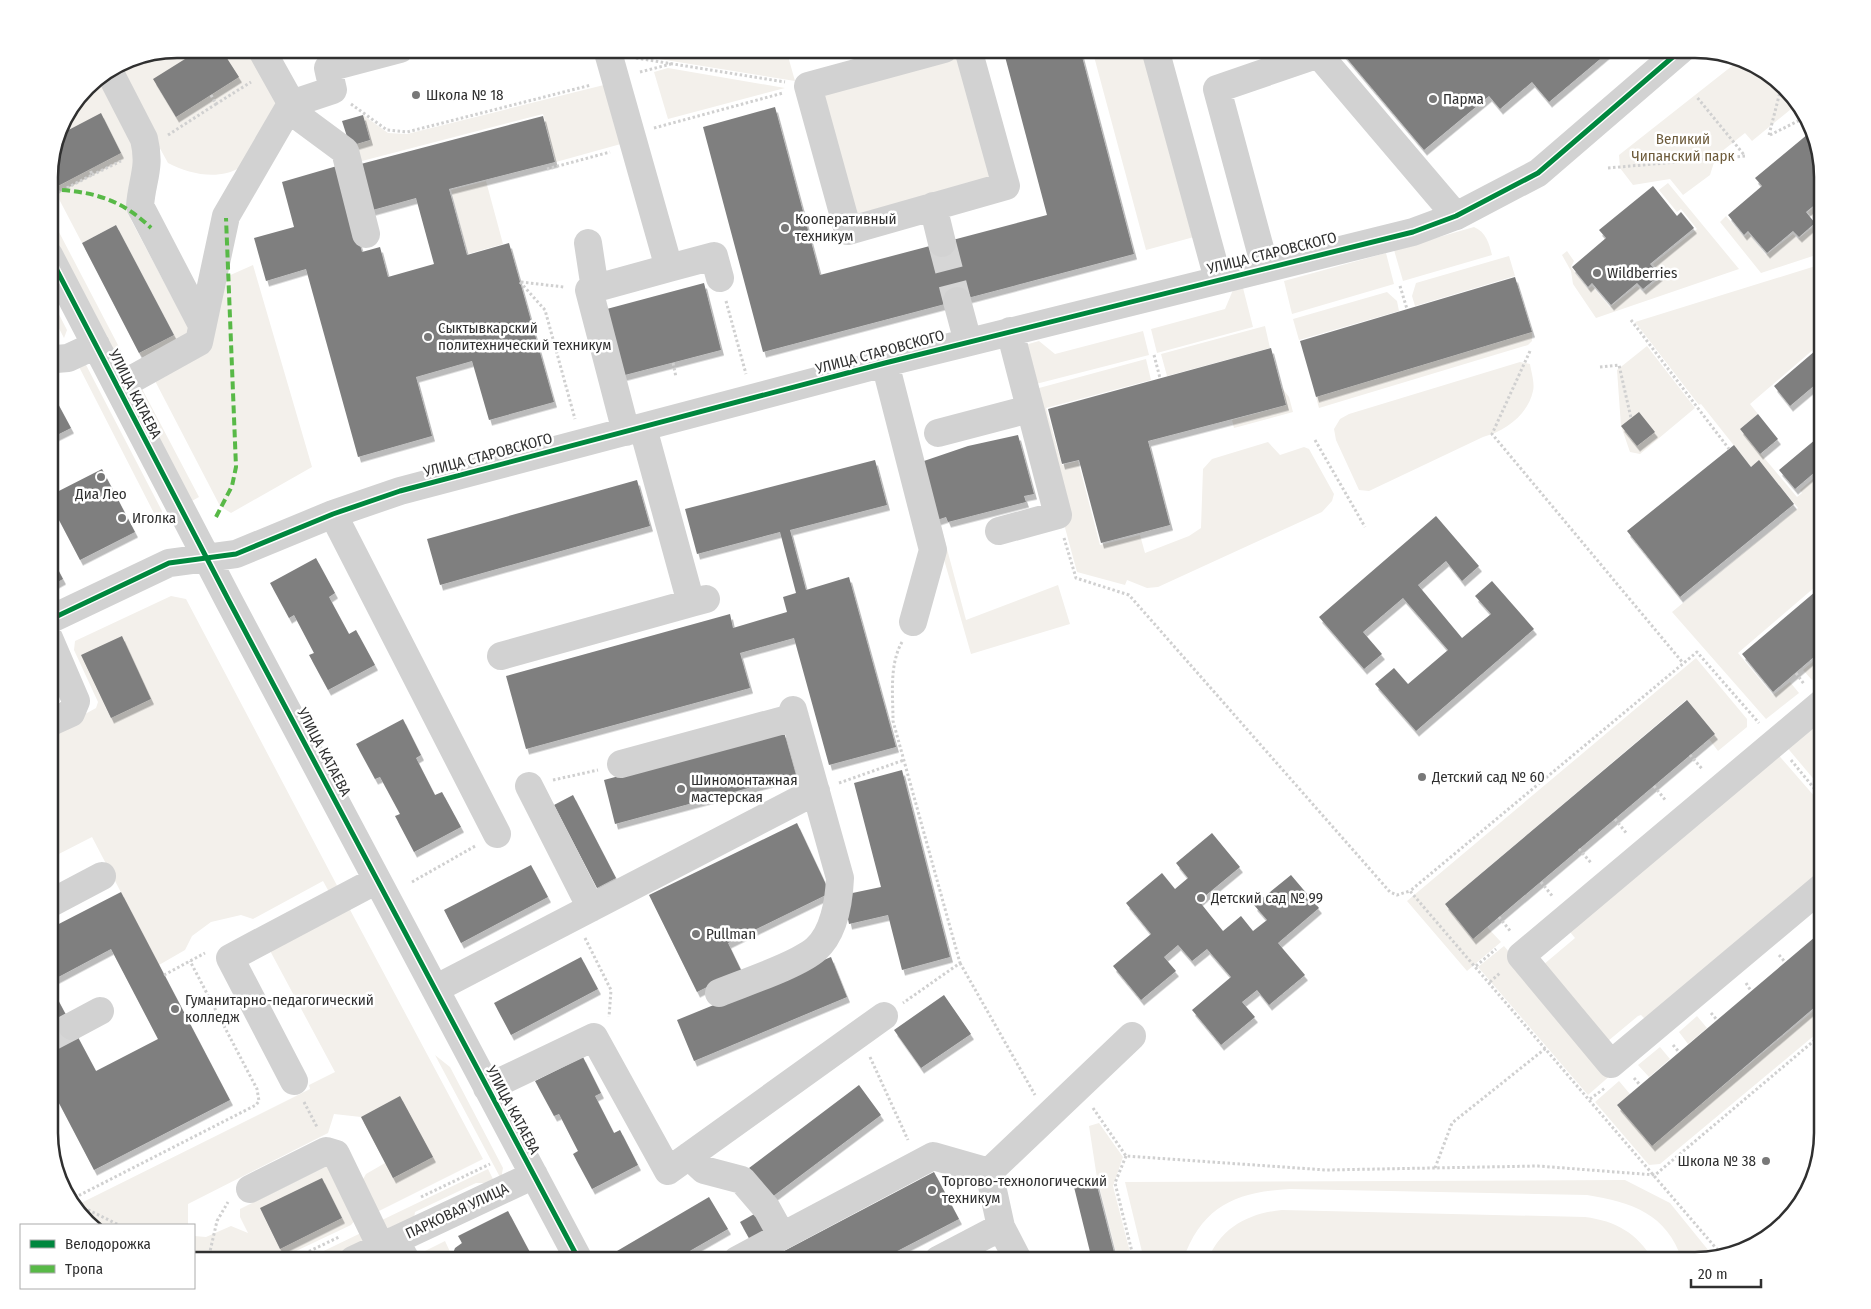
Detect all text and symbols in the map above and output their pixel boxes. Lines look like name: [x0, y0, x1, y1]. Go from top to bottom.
place label: Школа № 18: [426, 86, 504, 104]
marker: Школа № 18: [410, 89, 422, 101]
place label: Парма: [1443, 90, 1484, 108]
marker: Парма: [1427, 93, 1439, 105]
park label: Великий Чипанский парк: [1632, 130, 1734, 165]
place label: Кооперативный техникум: [795, 210, 897, 245]
marker: Кооперативный техникум: [779, 222, 791, 234]
street label: УЛИЦА СТАРОВСКОГО: [1204, 228, 1339, 278]
place label: Wildberries: [1607, 264, 1677, 282]
marker: Wildberries: [1591, 267, 1603, 279]
place label: Сыктывкарский политехнический техникум: [438, 319, 611, 354]
street label: УЛИЦА СТАРОВСКОГО: [813, 326, 946, 378]
marker: Сыктывкарский политехнический техникум: [422, 331, 434, 343]
street label: УЛИЦА КАТАЕВА: [104, 346, 165, 442]
street label: УЛИЦА СТАРОВСКОГО: [421, 429, 554, 481]
marker: Диа Лео: [95, 471, 107, 483]
place label: Диа Лео: [74, 485, 127, 503]
place label: Иголка: [132, 509, 176, 527]
marker: Иголка: [116, 512, 128, 524]
street label: УЛИЦА КАТАЕВА: [293, 704, 355, 799]
place label: Детский сад № 60: [1431, 768, 1545, 786]
place label: Шиномонтажная мастерская: [691, 771, 798, 806]
marker: Детский сад № 60: [1416, 771, 1428, 783]
marker: Шиномонтажная мастерская: [675, 783, 687, 795]
place label: Детский сад № 99: [1210, 889, 1323, 907]
marker: Детский сад № 99: [1195, 892, 1207, 904]
place label: Pullman: [706, 925, 756, 943]
marker: Pullman: [690, 928, 702, 940]
place label: Гуманитарно-педагогический колледж: [185, 991, 374, 1026]
marker: Гуманитарно-педагогический колледж: [169, 1003, 181, 1015]
street label: УЛИЦА КАТАЕВА: [482, 1062, 544, 1157]
place label: Школа № 38: [1678, 1152, 1756, 1170]
marker: Школа № 38: [1760, 1155, 1772, 1167]
place label: Торгово-технологический техникум: [942, 1172, 1107, 1207]
street label: ПАРКОВАЯ УЛИЦА: [403, 1179, 511, 1243]
marker: Торгово-технологический техникум: [926, 1184, 938, 1196]
legend: [20, 1224, 195, 1289]
text: Велодорожка: [65, 1235, 151, 1253]
scale bar: [1691, 1256, 1761, 1288]
text: Тропа: [65, 1260, 103, 1278]
text: 20 m: [1698, 1265, 1728, 1283]

